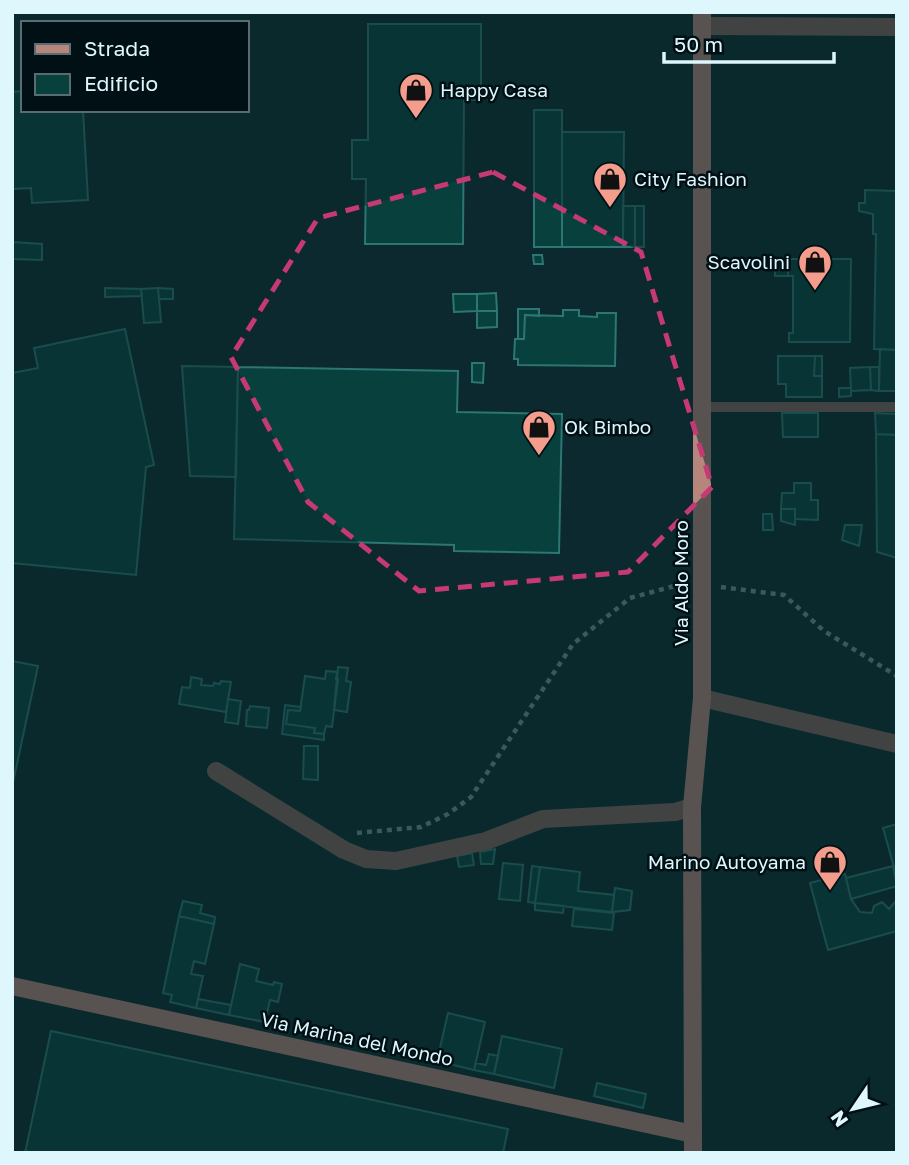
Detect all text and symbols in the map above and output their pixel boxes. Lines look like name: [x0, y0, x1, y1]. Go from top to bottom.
legend: [21, 21, 248, 112]
scale bar: [664, 21, 834, 65]
text: 50 m: [674, 31, 723, 57]
text: Strada: [84, 35, 150, 61]
text: Edificio: [84, 70, 158, 96]
shop icon: Happy Casa: [397, 71, 435, 120]
place label: Happy Casa: [440, 78, 548, 101]
shop icon: City Fashion: [591, 160, 629, 209]
place label: City Fashion: [634, 167, 747, 190]
shop icon: Scavolini: [796, 243, 834, 292]
place label: Scavolini: [708, 250, 790, 273]
shop icon: Ok Bimbo: [520, 408, 558, 457]
place label: Ok Bimbo: [564, 415, 651, 438]
street label: Via Aldo Moro: [669, 520, 692, 646]
shop icon: Marino Autoyama: [811, 843, 849, 892]
place label: Marino Autoyama: [648, 850, 806, 873]
street label: Via Marina del Mondo: [259, 1007, 455, 1070]
north arrow: [818, 1074, 888, 1144]
text: N: [825, 1107, 852, 1132]

